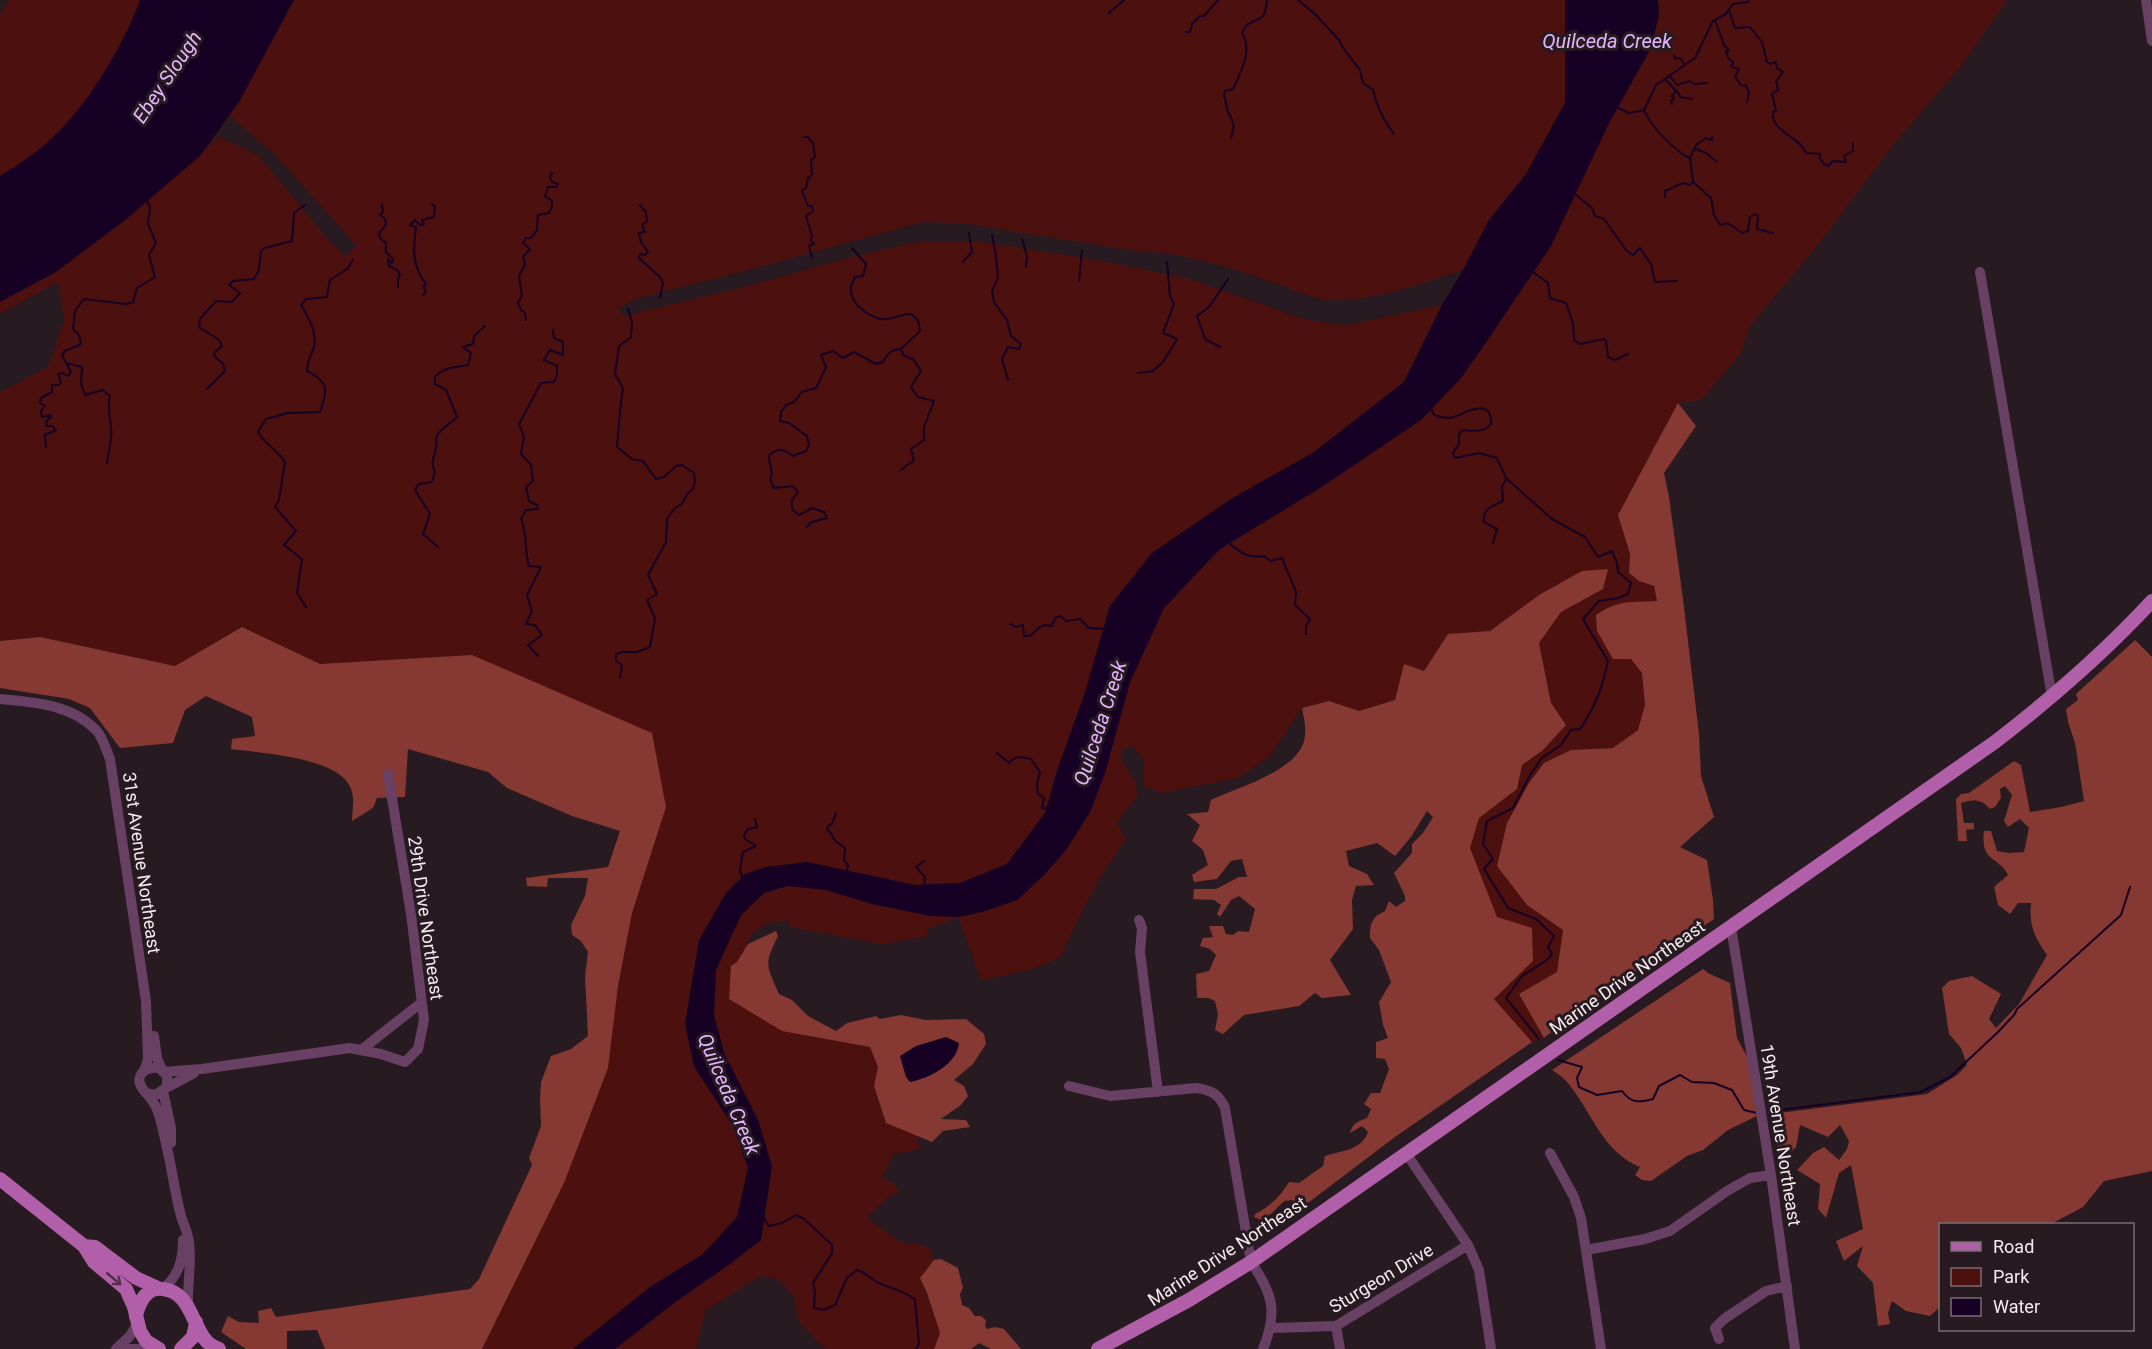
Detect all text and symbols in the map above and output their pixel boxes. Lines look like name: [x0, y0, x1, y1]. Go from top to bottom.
water label: Ebey Slough: [127, 26, 207, 128]
water label: Quilceda Creek: [1542, 29, 1673, 53]
water label: Quilceda Creek: [1069, 656, 1132, 788]
street label: 31st Avenue Northeast: [119, 771, 165, 955]
street label: 29th Drive Northeast: [404, 835, 448, 1001]
street label: Marine Drive Northeast: [1545, 915, 1709, 1039]
water label: Quilceda Creek: [693, 1030, 766, 1159]
street label: 19th Avenue Northeast: [1756, 1043, 1806, 1228]
street label: Marine Drive Northeast: [1144, 1192, 1310, 1310]
legend: [1939, 1223, 2134, 1331]
text: Road: [1993, 1236, 2034, 1257]
street label: Sturgeon Drive: [1325, 1239, 1437, 1317]
text: Park: [1993, 1266, 2030, 1287]
one-way arrow: [106, 1272, 121, 1286]
text: Water: [1993, 1296, 2040, 1317]

